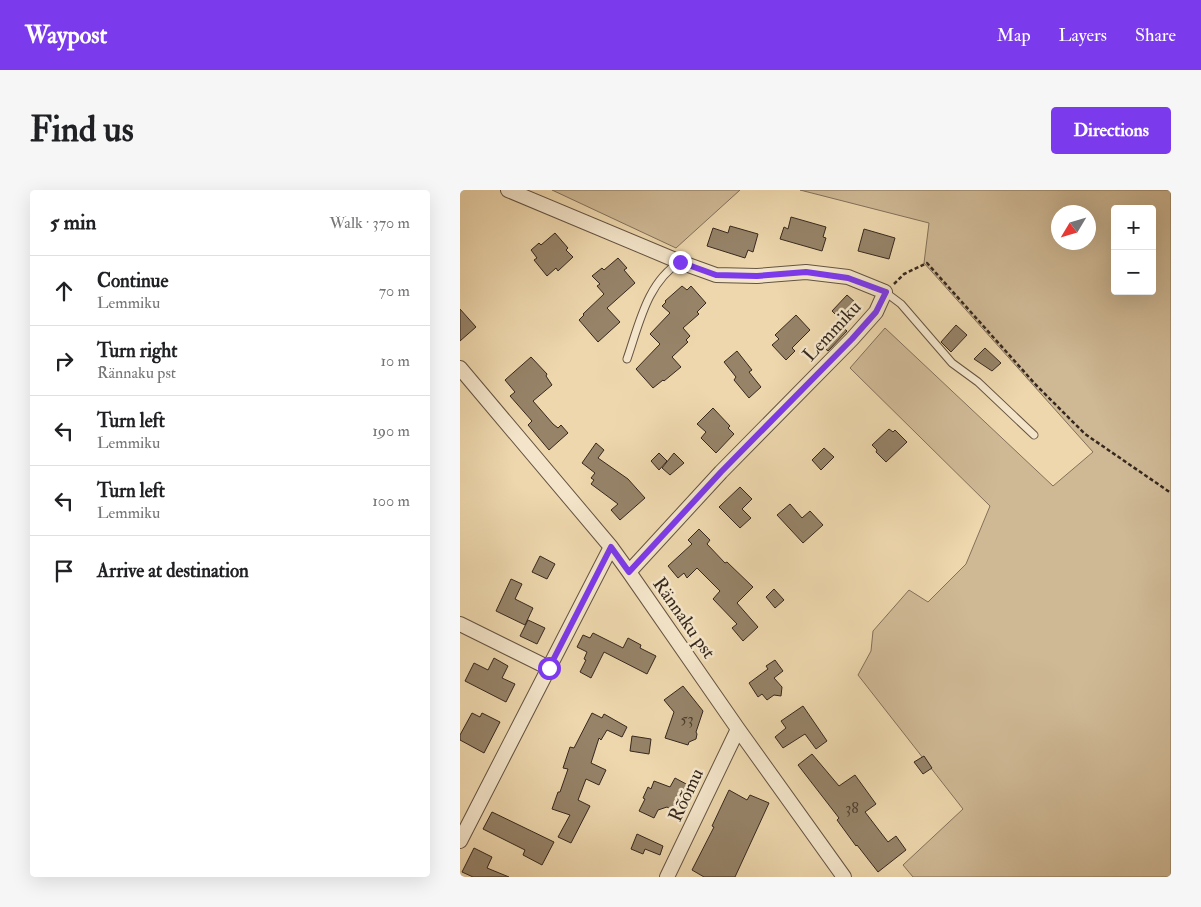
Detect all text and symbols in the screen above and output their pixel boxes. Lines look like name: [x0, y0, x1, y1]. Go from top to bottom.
text: Waypost: [25, 20, 107, 51]
text: Map: [997, 24, 1031, 47]
text: Layers: [1059, 24, 1107, 47]
text: Share: [1135, 24, 1176, 47]
button: Directions: [1051, 107, 1171, 154]
text: Find us: [30, 108, 134, 152]
north arrow: [1051, 205, 1096, 250]
map controls: [1111, 205, 1156, 295]
button: +: [1111, 205, 1156, 250]
text: 5 min: [50, 209, 96, 236]
text: Walk · 370 m: [329, 213, 410, 233]
button: −: [1111, 250, 1156, 295]
route end: [669, 251, 692, 274]
text: Continue: [97, 269, 168, 293]
icon: ahead: [50, 277, 78, 305]
text: 70 m: [379, 281, 410, 301]
text: Lemmiku: [97, 293, 160, 313]
street label: Lemmiku: [798, 295, 866, 367]
text: Turn right: [97, 339, 177, 363]
icon: right: [50, 347, 78, 375]
text: 10 m: [380, 351, 410, 371]
text: Rännaku pst: [97, 363, 176, 383]
text: Turn left: [97, 409, 165, 433]
icon: left: [50, 417, 78, 445]
text: 190 m: [372, 421, 410, 441]
text: Lemmiku: [97, 433, 160, 453]
text: Turn left: [97, 479, 165, 503]
icon: left: [50, 487, 78, 515]
text: 100 m: [372, 491, 410, 511]
text: Lemmiku: [97, 503, 160, 523]
icon: arrive: [50, 557, 78, 585]
text: Arrive at destination: [97, 559, 249, 583]
street label: Rännaku pst: [646, 573, 721, 664]
route start: [538, 657, 561, 680]
house number: 53: [680, 709, 694, 729]
street label: Rõõmu: [663, 764, 709, 825]
house number: 38: [845, 798, 859, 818]

